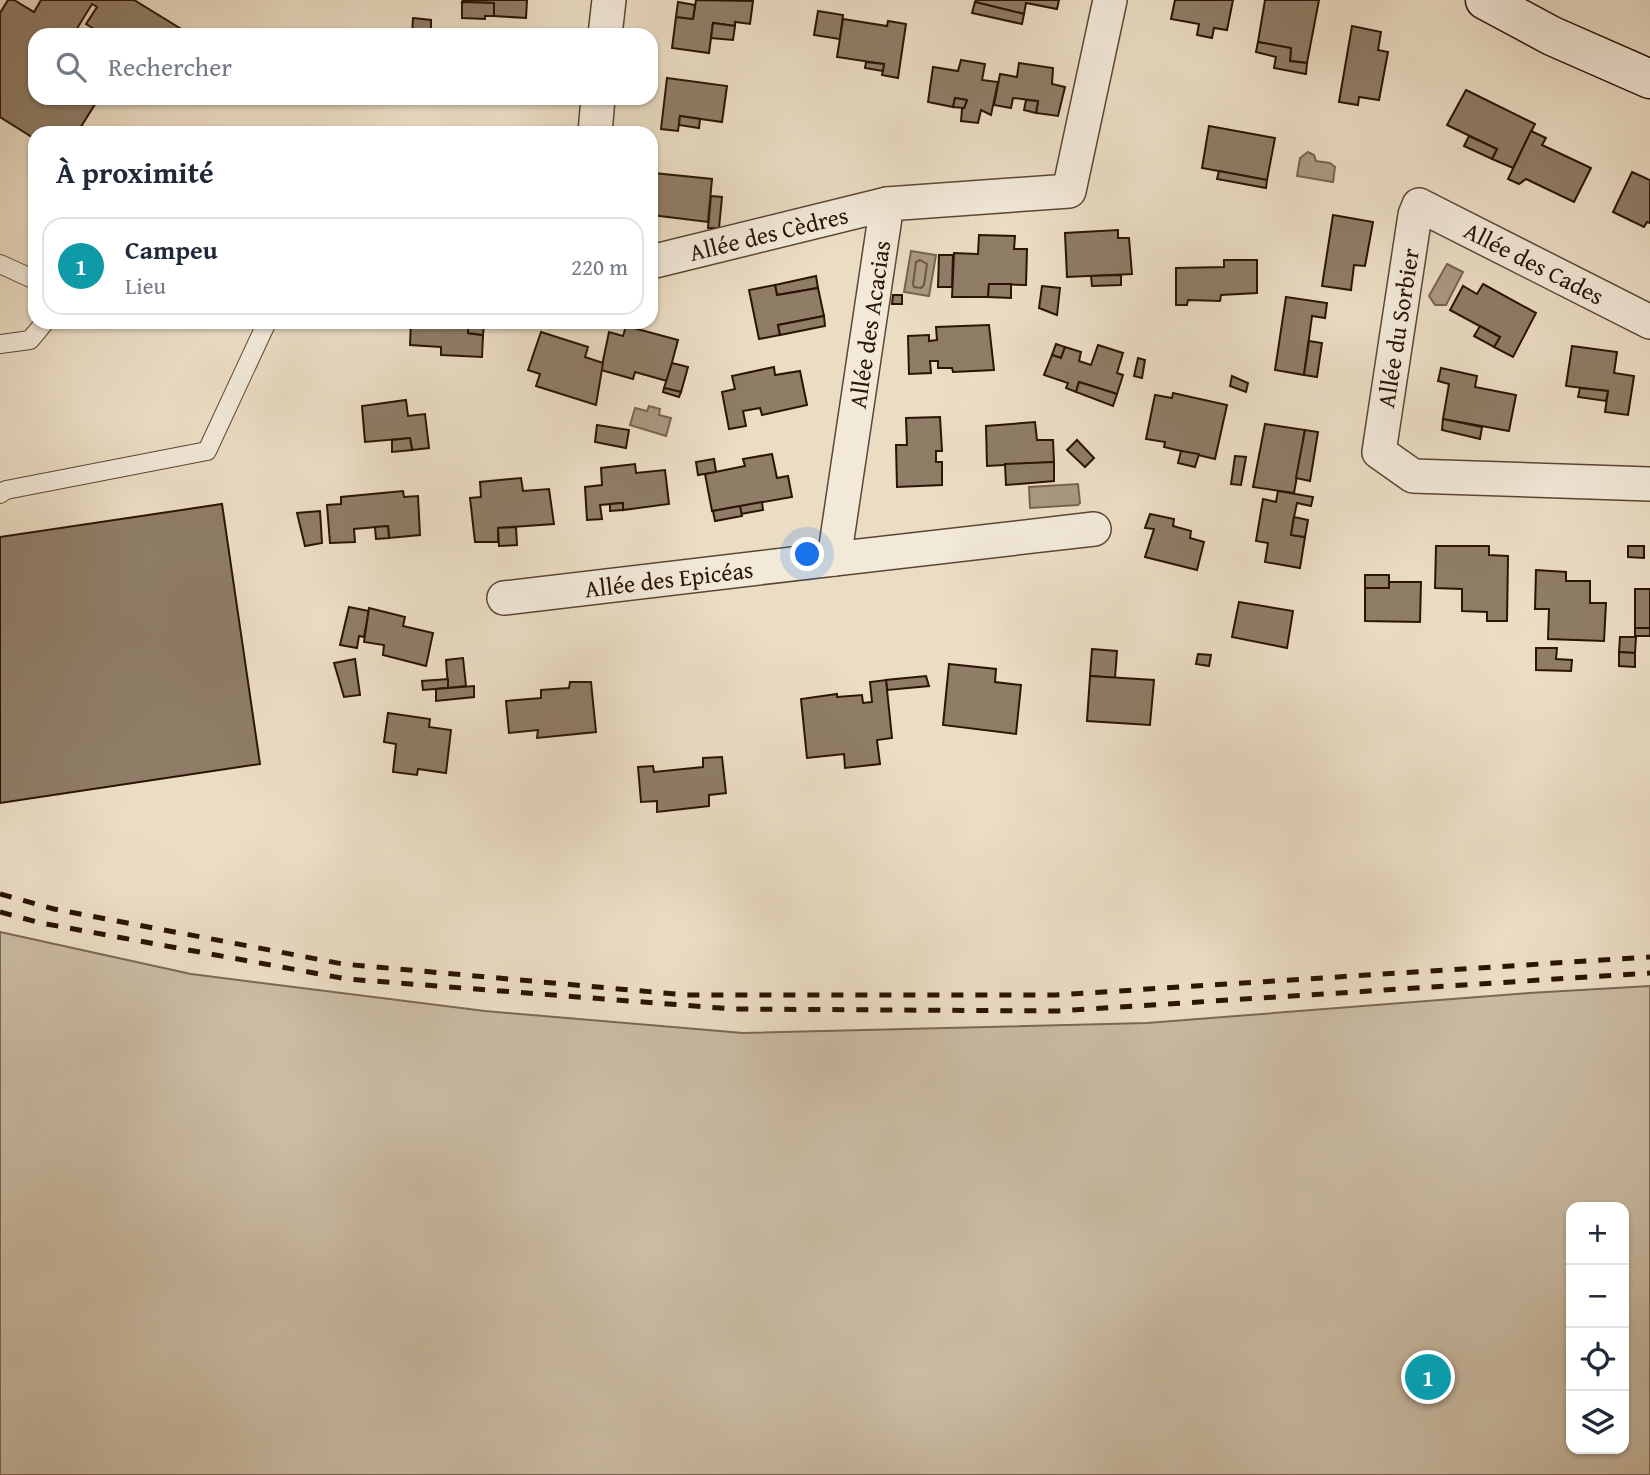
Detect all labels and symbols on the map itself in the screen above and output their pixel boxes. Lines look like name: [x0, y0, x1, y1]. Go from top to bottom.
street label: Allée des Cèdres: [686, 197, 851, 269]
street label: Allée des Cades: [1458, 213, 1610, 313]
street label: Allée des Acacias: [839, 238, 899, 411]
street label: Allée du Sorbier: [1368, 246, 1428, 410]
your location: [790, 537, 824, 571]
street label: Allée des Epicéas: [583, 551, 755, 606]
pin: 1: [1405, 1351, 1451, 1403]

